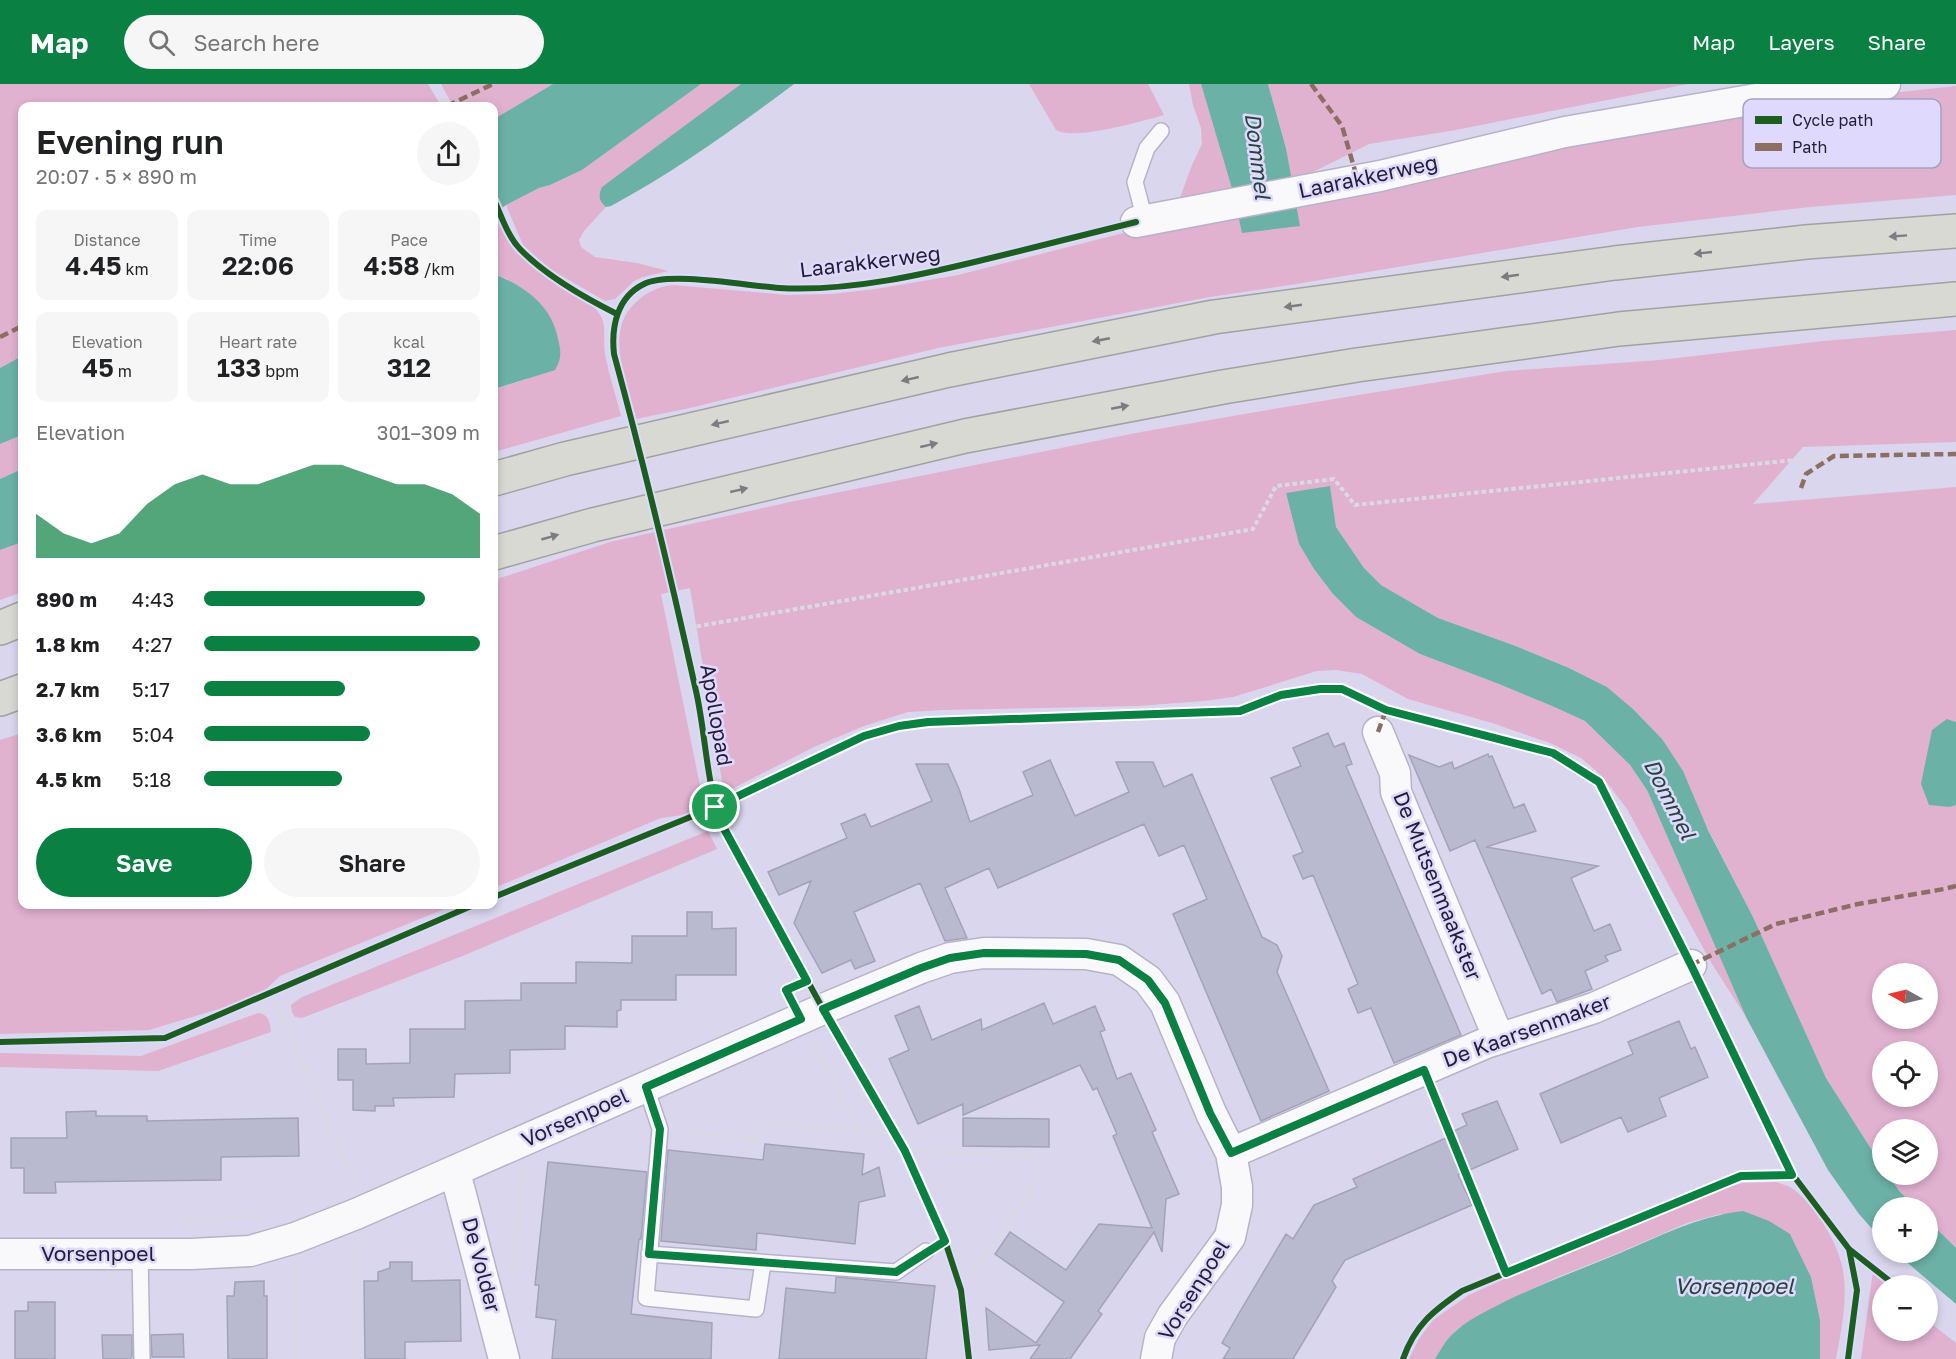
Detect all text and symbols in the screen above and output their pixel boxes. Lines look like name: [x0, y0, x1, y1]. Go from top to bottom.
search box: [124, 15, 544, 69]
text: Map: [30, 26, 88, 59]
icon: search: [145, 26, 178, 59]
text: Search here: [193, 29, 319, 56]
text: Map: [1692, 29, 1735, 55]
text: Layers: [1768, 29, 1835, 55]
text: Share: [1868, 29, 1926, 55]
legend: [1743, 99, 1941, 168]
text: Cycle path: [1792, 110, 1873, 130]
water label: Dommel: [1240, 111, 1277, 202]
text: Evening run: [36, 122, 224, 161]
button: share: [417, 122, 480, 185]
text: Path: [1792, 137, 1827, 157]
street label: Laarakkerweg: [1296, 149, 1440, 203]
text: 20:07 · 5 × 890 m: [36, 164, 197, 188]
text: Distance: [73, 230, 141, 250]
text: Time: [239, 230, 277, 250]
text: Pace: [390, 230, 428, 250]
one-way arrow: [1888, 231, 1907, 240]
street label: Laarakkerweg: [798, 239, 942, 283]
one-way arrow: [1694, 248, 1713, 258]
text: 4.45: [65, 250, 122, 281]
text: 22:06: [222, 250, 294, 281]
text: 4:58: [363, 250, 420, 281]
text: km: [122, 259, 149, 279]
text: /km: [420, 259, 455, 279]
one-way arrow: [1500, 272, 1519, 281]
one-way arrow: [1283, 301, 1302, 310]
text: Elevation: [71, 332, 143, 352]
text: Heart rate: [219, 332, 297, 352]
text: kcal: [393, 332, 425, 352]
one-way arrow: [1091, 336, 1110, 345]
text: 45: [82, 352, 114, 383]
text: 133: [217, 352, 261, 383]
text: 312: [387, 352, 431, 383]
text: m: [114, 361, 132, 381]
text: bpm: [261, 361, 299, 381]
one-way arrow: [900, 375, 919, 384]
one-way arrow: [1111, 402, 1130, 411]
one-way arrow: [711, 419, 729, 429]
text: Elevation: [36, 420, 125, 444]
text: 301–309 m: [377, 420, 480, 444]
one-way arrow: [919, 439, 938, 449]
one-way arrow: [730, 485, 749, 494]
one-way arrow: [541, 532, 559, 541]
text: 890 m: [36, 587, 97, 611]
text: 4:43: [132, 587, 174, 611]
text: 1.8 km: [36, 632, 100, 656]
text: 4:27: [132, 632, 172, 656]
street label: Apollopad: [695, 662, 739, 768]
text: 2.7 km: [36, 677, 100, 701]
text: 5:17: [132, 677, 170, 701]
text: 3.6 km: [36, 722, 101, 746]
text: 5:04: [132, 722, 174, 746]
water label: Dommel: [1639, 754, 1703, 845]
text: 4.5 km: [36, 767, 101, 791]
text: 5:18: [132, 767, 172, 791]
pin: [689, 781, 740, 832]
street label: De Mutsenmaakster: [1388, 787, 1488, 984]
icon: arrive: [698, 790, 731, 823]
button: Save: [36, 828, 252, 897]
button: Share: [264, 828, 480, 897]
north arrow: [1872, 963, 1938, 1029]
map controls: [1872, 963, 1938, 1341]
street label: De Kaarsenmaker: [1439, 988, 1614, 1073]
button: locate: [1872, 1041, 1938, 1107]
street label: Vorsenpoel: [517, 1082, 632, 1152]
button: layers: [1872, 1119, 1938, 1185]
button: +: [1872, 1197, 1938, 1263]
street label: De Volder: [457, 1214, 507, 1315]
street label: Vorsenpoel: [1152, 1234, 1234, 1345]
street label: Vorsenpoel: [41, 1240, 155, 1266]
water label: Vorsenpoel: [1674, 1272, 1795, 1299]
button: −: [1872, 1275, 1938, 1341]

